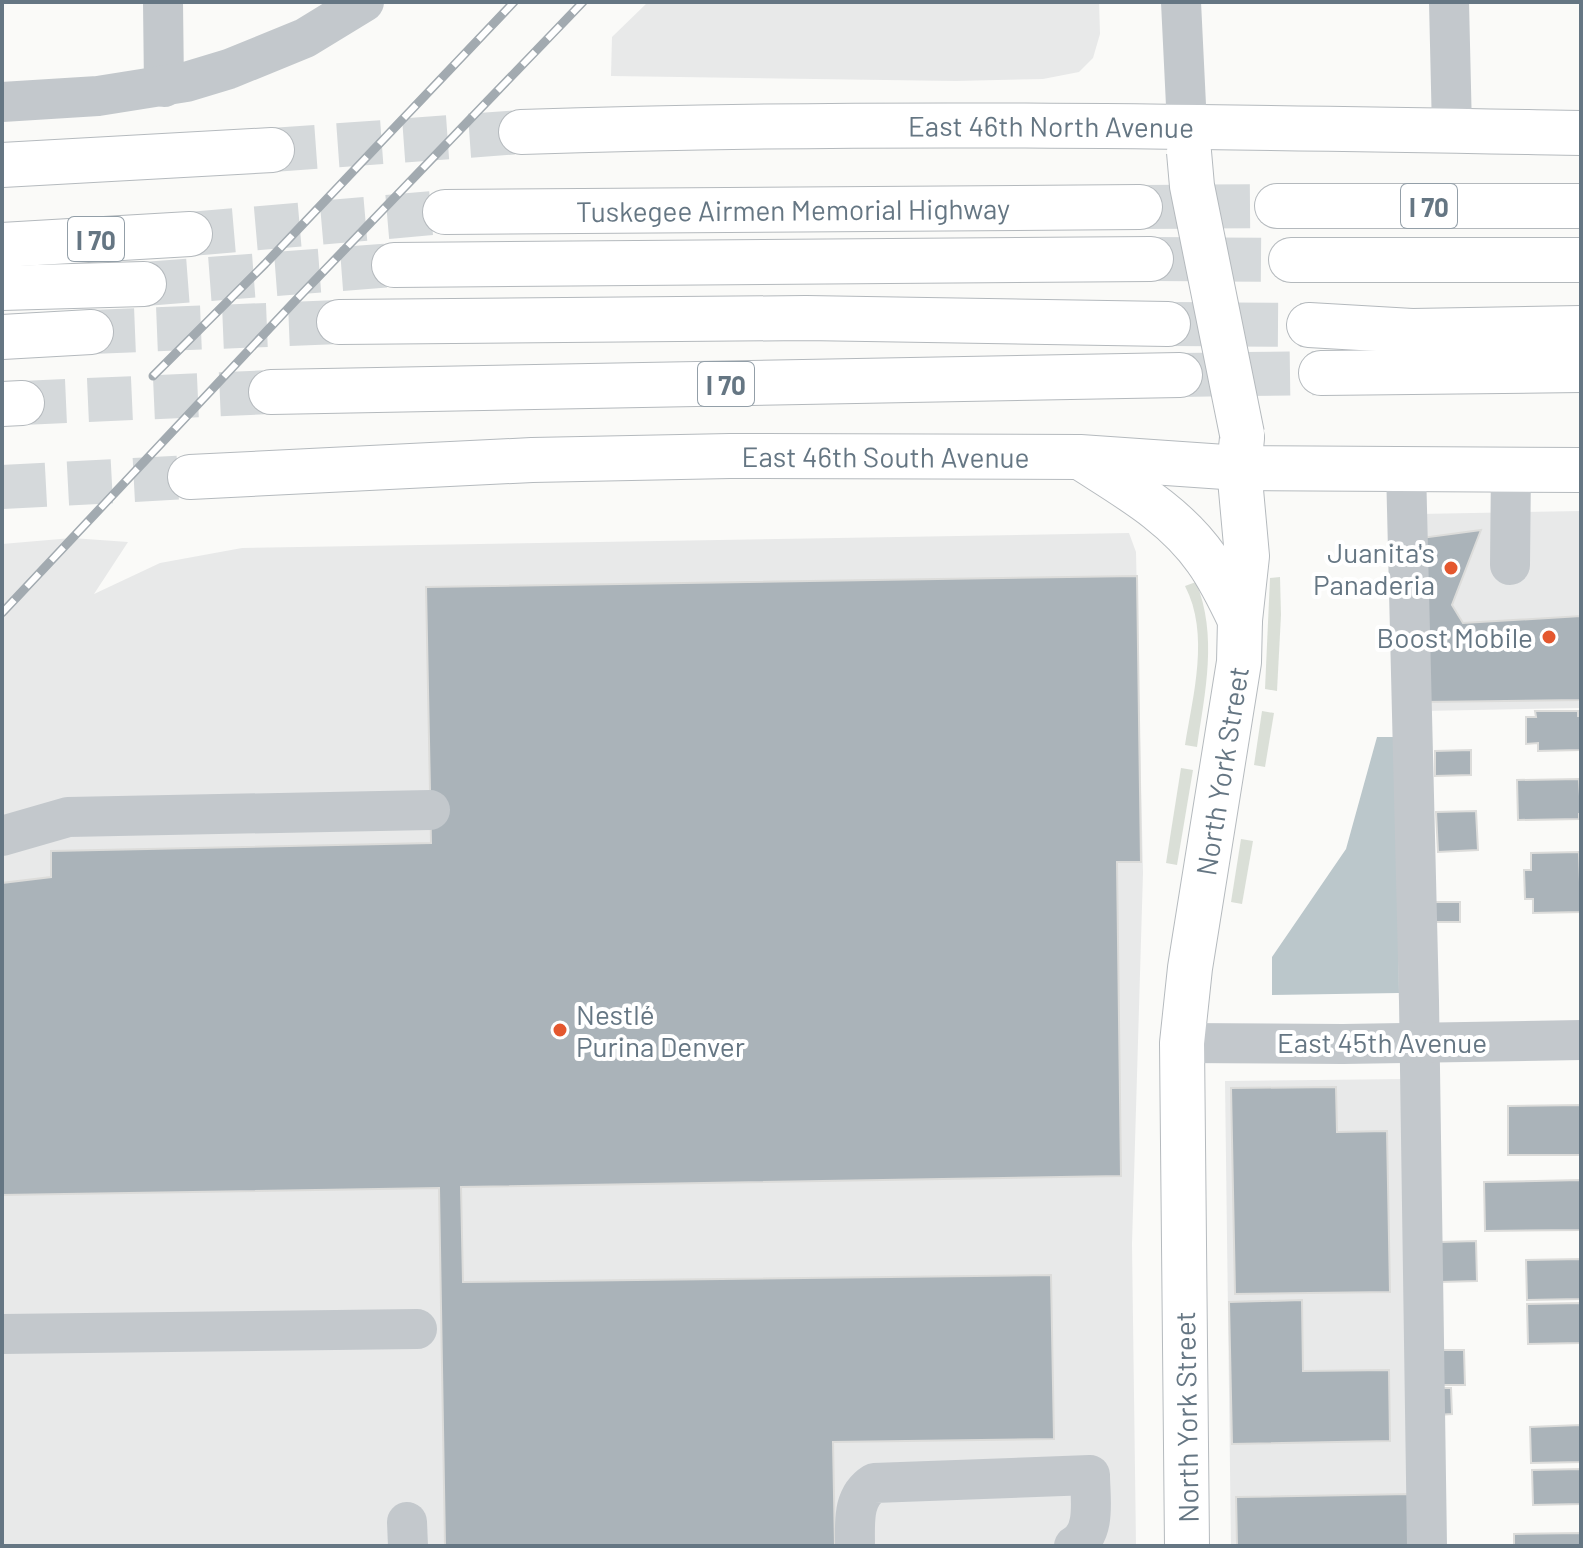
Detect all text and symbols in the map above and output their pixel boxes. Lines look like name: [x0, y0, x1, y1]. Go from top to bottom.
street label: East 46th North Avenue: [908, 108, 1194, 144]
road number: I 70: [1401, 184, 1457, 228]
street label: Tuskegee Airmen Memorial Highway: [576, 191, 1010, 228]
road number: I 70: [68, 217, 124, 261]
road number: I 70: [698, 362, 754, 406]
street label: East 46th South Avenue: [742, 439, 1030, 474]
place label: Juanita's Panaderia: [1313, 535, 1435, 601]
marker: Juanita's Panaderia: [1442, 559, 1460, 577]
place label: Boost Mobile: [1377, 620, 1533, 654]
marker: Boost Mobile: [1540, 628, 1558, 646]
street label: North York Street: [1188, 664, 1255, 878]
place label: Nestlé Purina Denver: [576, 997, 745, 1063]
marker: Nestlé Purina Denver: [551, 1021, 569, 1039]
street label: East 45th Avenue: [1277, 1025, 1487, 1059]
street label: North York Street: [1167, 1311, 1205, 1523]

